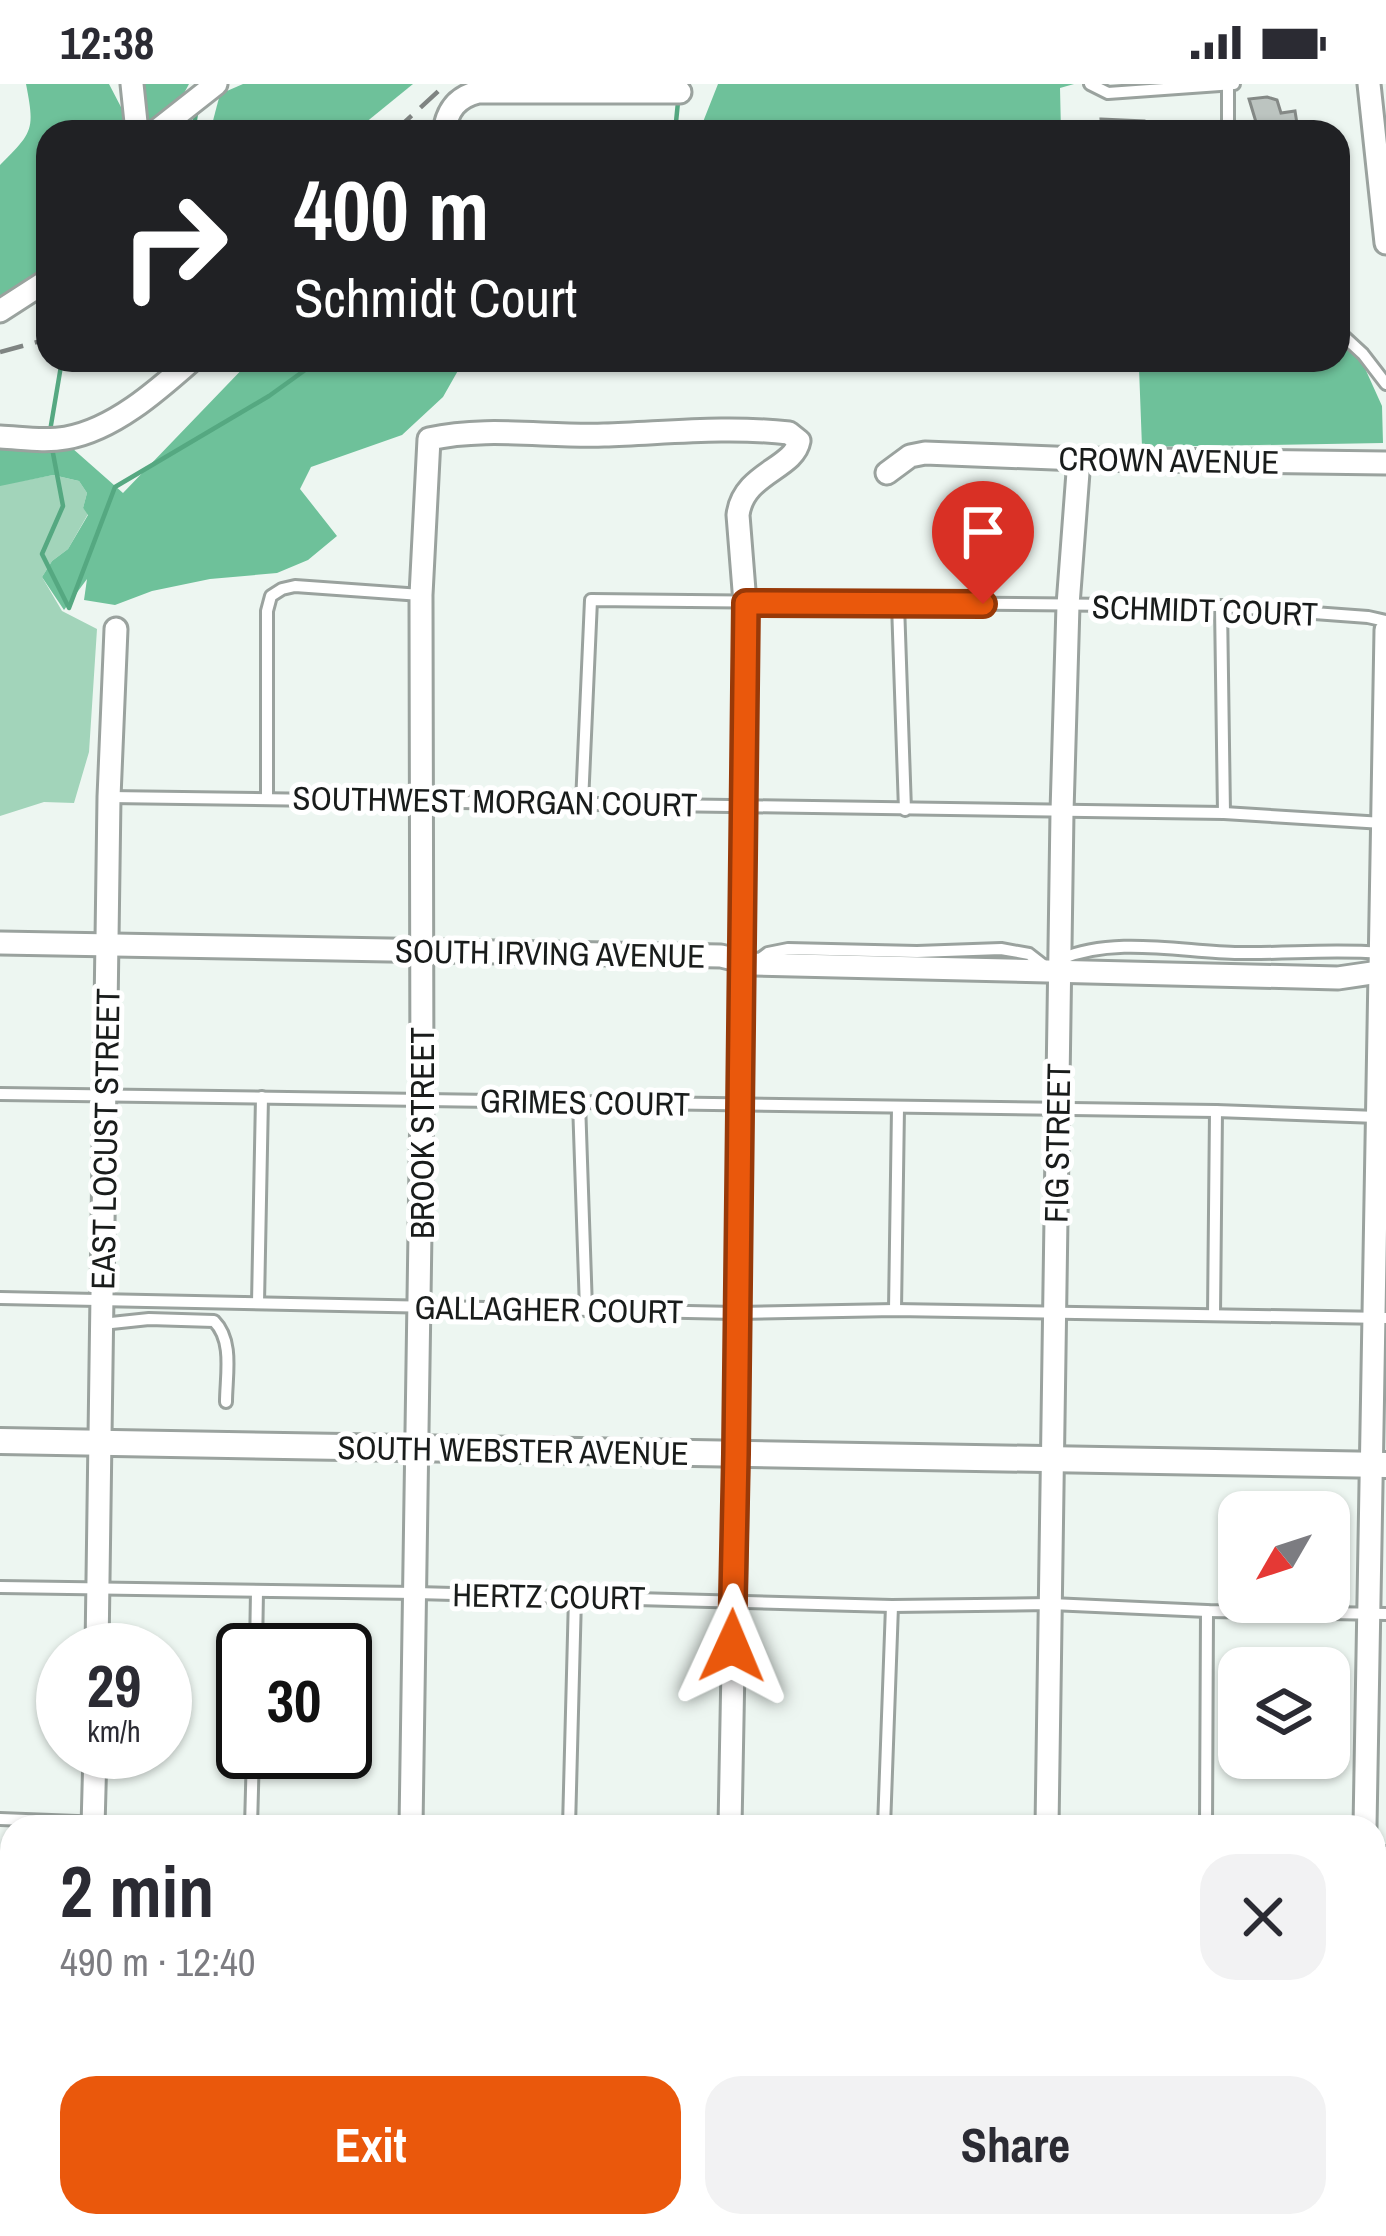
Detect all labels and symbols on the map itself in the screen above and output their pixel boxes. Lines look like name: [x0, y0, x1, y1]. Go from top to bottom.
street label: CROWN AVENUE: [1058, 436, 1280, 484]
pin: [932, 481, 1034, 604]
street label: SCHMIDT COURT: [1091, 584, 1319, 636]
street label: SOUTHWEST MORGAN COURT: [292, 775, 698, 827]
street label: SOUTH IRVING AVENUE: [394, 928, 706, 978]
street label: EAST LOCUST STREET: [80, 988, 130, 1290]
street label: BROOK STREET: [400, 1027, 444, 1239]
street label: FIG STREET: [1034, 1063, 1080, 1223]
street label: GRIMES COURT: [480, 1078, 690, 1126]
street label: GALLAGHER COURT: [414, 1285, 684, 1333]
street label: SOUTH WEBSTER AVENUE: [337, 1425, 689, 1475]
north arrow: [1218, 1491, 1350, 1623]
street label: HERTZ COURT: [452, 1572, 646, 1620]
position arrow: [669, 1583, 795, 1709]
speed limit sign: 30: [216, 1623, 372, 1779]

